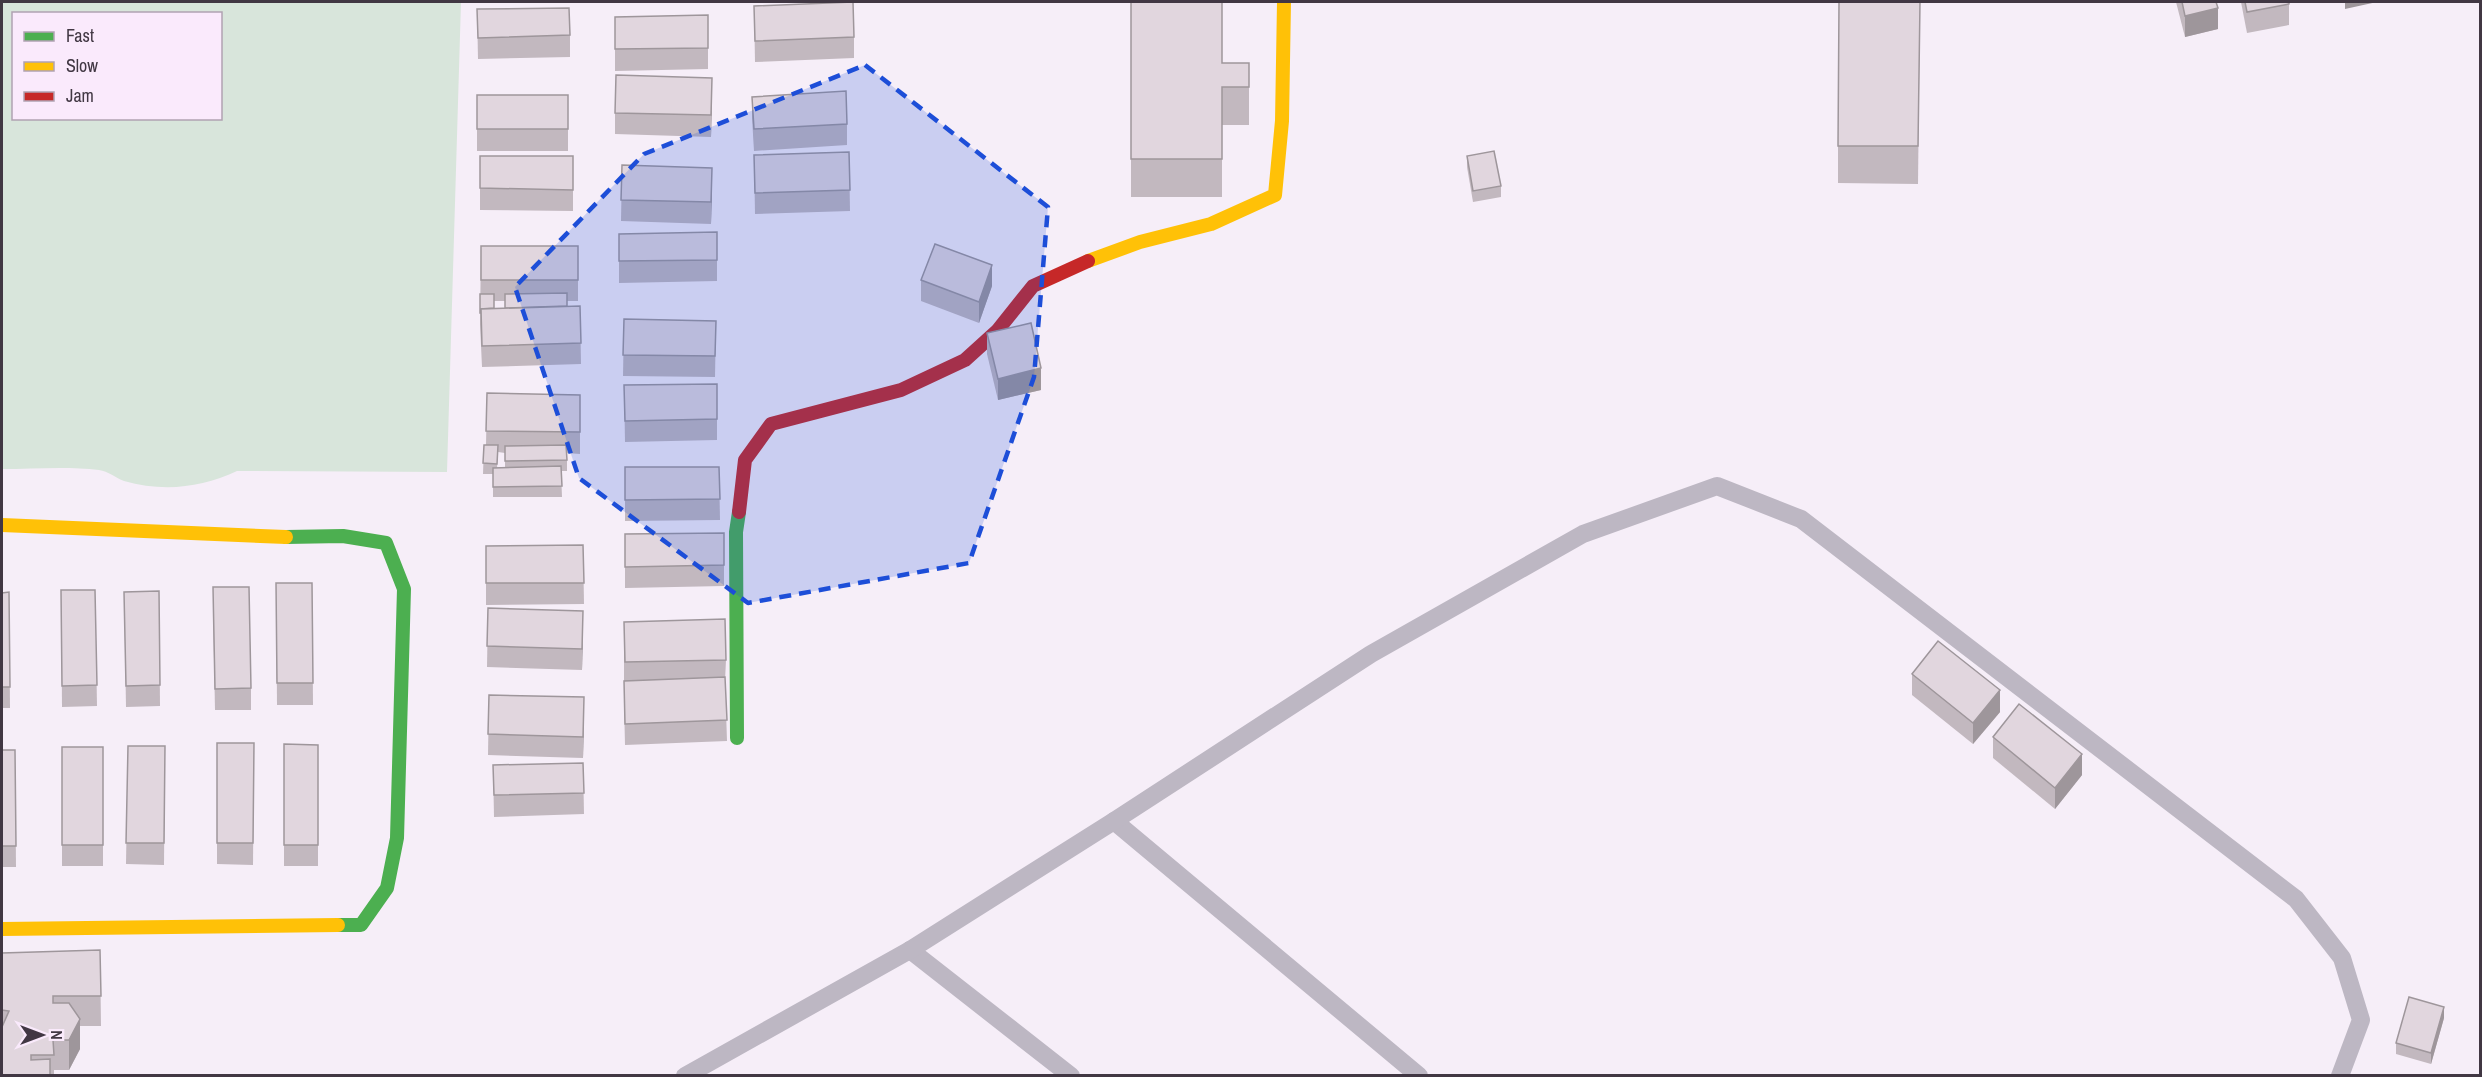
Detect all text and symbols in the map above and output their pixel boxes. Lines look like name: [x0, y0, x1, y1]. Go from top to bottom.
legend: [12, 12, 222, 120]
text: Fast: [66, 23, 94, 48]
text: Slow: [66, 53, 98, 78]
text: Jam: [66, 83, 94, 108]
north arrow: [12, 1005, 72, 1065]
text: N: [46, 1030, 68, 1040]

